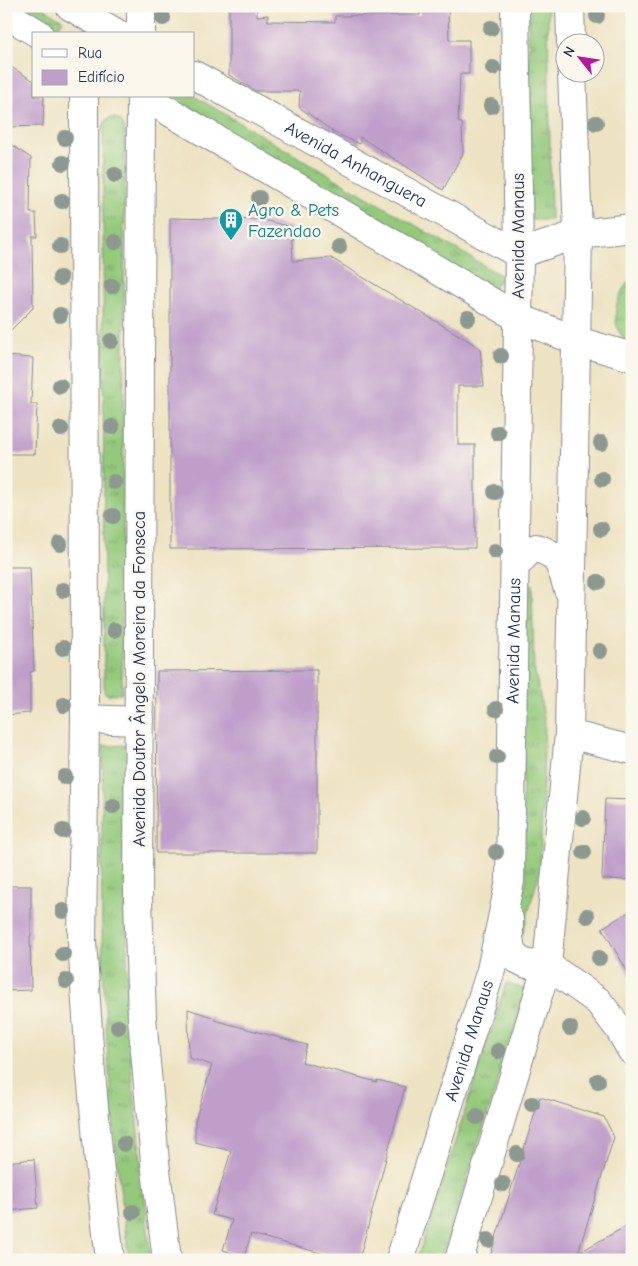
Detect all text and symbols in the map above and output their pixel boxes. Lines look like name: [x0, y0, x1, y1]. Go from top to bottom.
legend: [32, 32, 195, 98]
north arrow: [556, 32, 606, 82]
text: Rua: [78, 44, 102, 62]
text: N: [560, 44, 579, 60]
text: Edifício: [78, 68, 125, 86]
street label: Avenida Anhanguera: [281, 117, 431, 212]
street label: Avenida Manaus: [508, 173, 529, 299]
place label: Agro & Pets Fazendao: [248, 200, 339, 242]
building icon: Agro & Pets Fazendao: [218, 207, 244, 241]
street label: Avenida Doutor Ângelo Moreira da Fonseca: [128, 511, 150, 847]
street label: Avenida Manaus: [502, 578, 525, 704]
street label: Avenida Manaus: [440, 977, 498, 1104]

